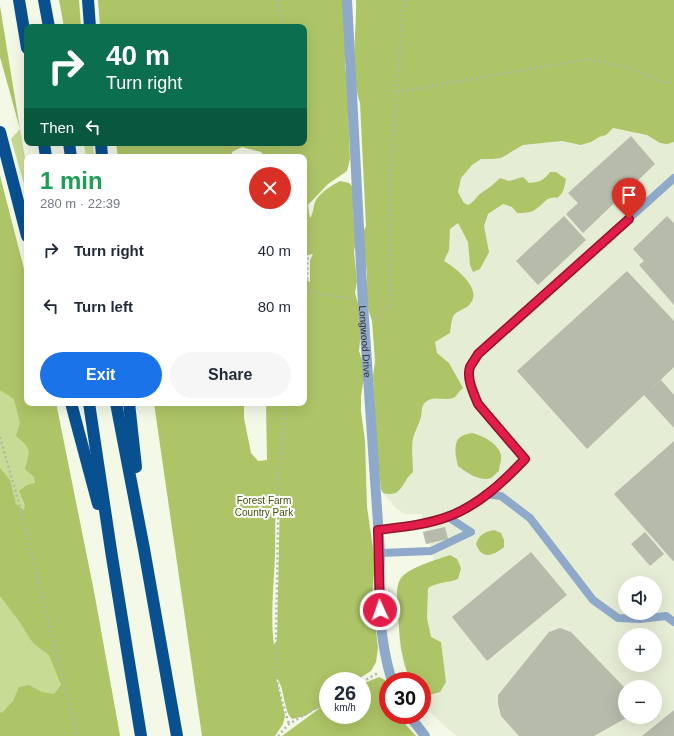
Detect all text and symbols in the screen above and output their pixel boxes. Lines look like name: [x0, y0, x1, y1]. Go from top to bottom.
icon: right: [40, 40, 92, 92]
text: 40 m: [106, 40, 170, 71]
text: Turn right: [106, 73, 182, 93]
icon: left: [82, 116, 104, 138]
text: Then: [40, 119, 74, 136]
text: 1 min: [40, 167, 103, 194]
button: close: [249, 167, 291, 209]
pin: [612, 178, 646, 219]
icon: arrive: [618, 184, 640, 206]
text: 280 m · 22:39: [40, 196, 120, 211]
icon: right: [40, 239, 62, 261]
text: Turn right: [74, 242, 144, 259]
text: 40 m: [258, 242, 291, 259]
icon: left: [40, 295, 62, 317]
text: Turn left: [74, 298, 133, 315]
text: 80 m: [258, 298, 291, 315]
street label: Longwood Drive: [357, 305, 373, 378]
button: Exit: [40, 352, 162, 398]
button: Share: [170, 352, 291, 398]
park label: Forest Farm Country Park: [235, 495, 294, 518]
map controls: [618, 576, 662, 724]
button: sound: [618, 576, 662, 620]
position arrow: [359, 589, 401, 631]
button: +: [618, 628, 662, 672]
speed limit sign: 30: [379, 672, 431, 724]
button: −: [618, 680, 662, 724]
text: 26: [334, 682, 356, 704]
text: km/h: [334, 702, 356, 713]

